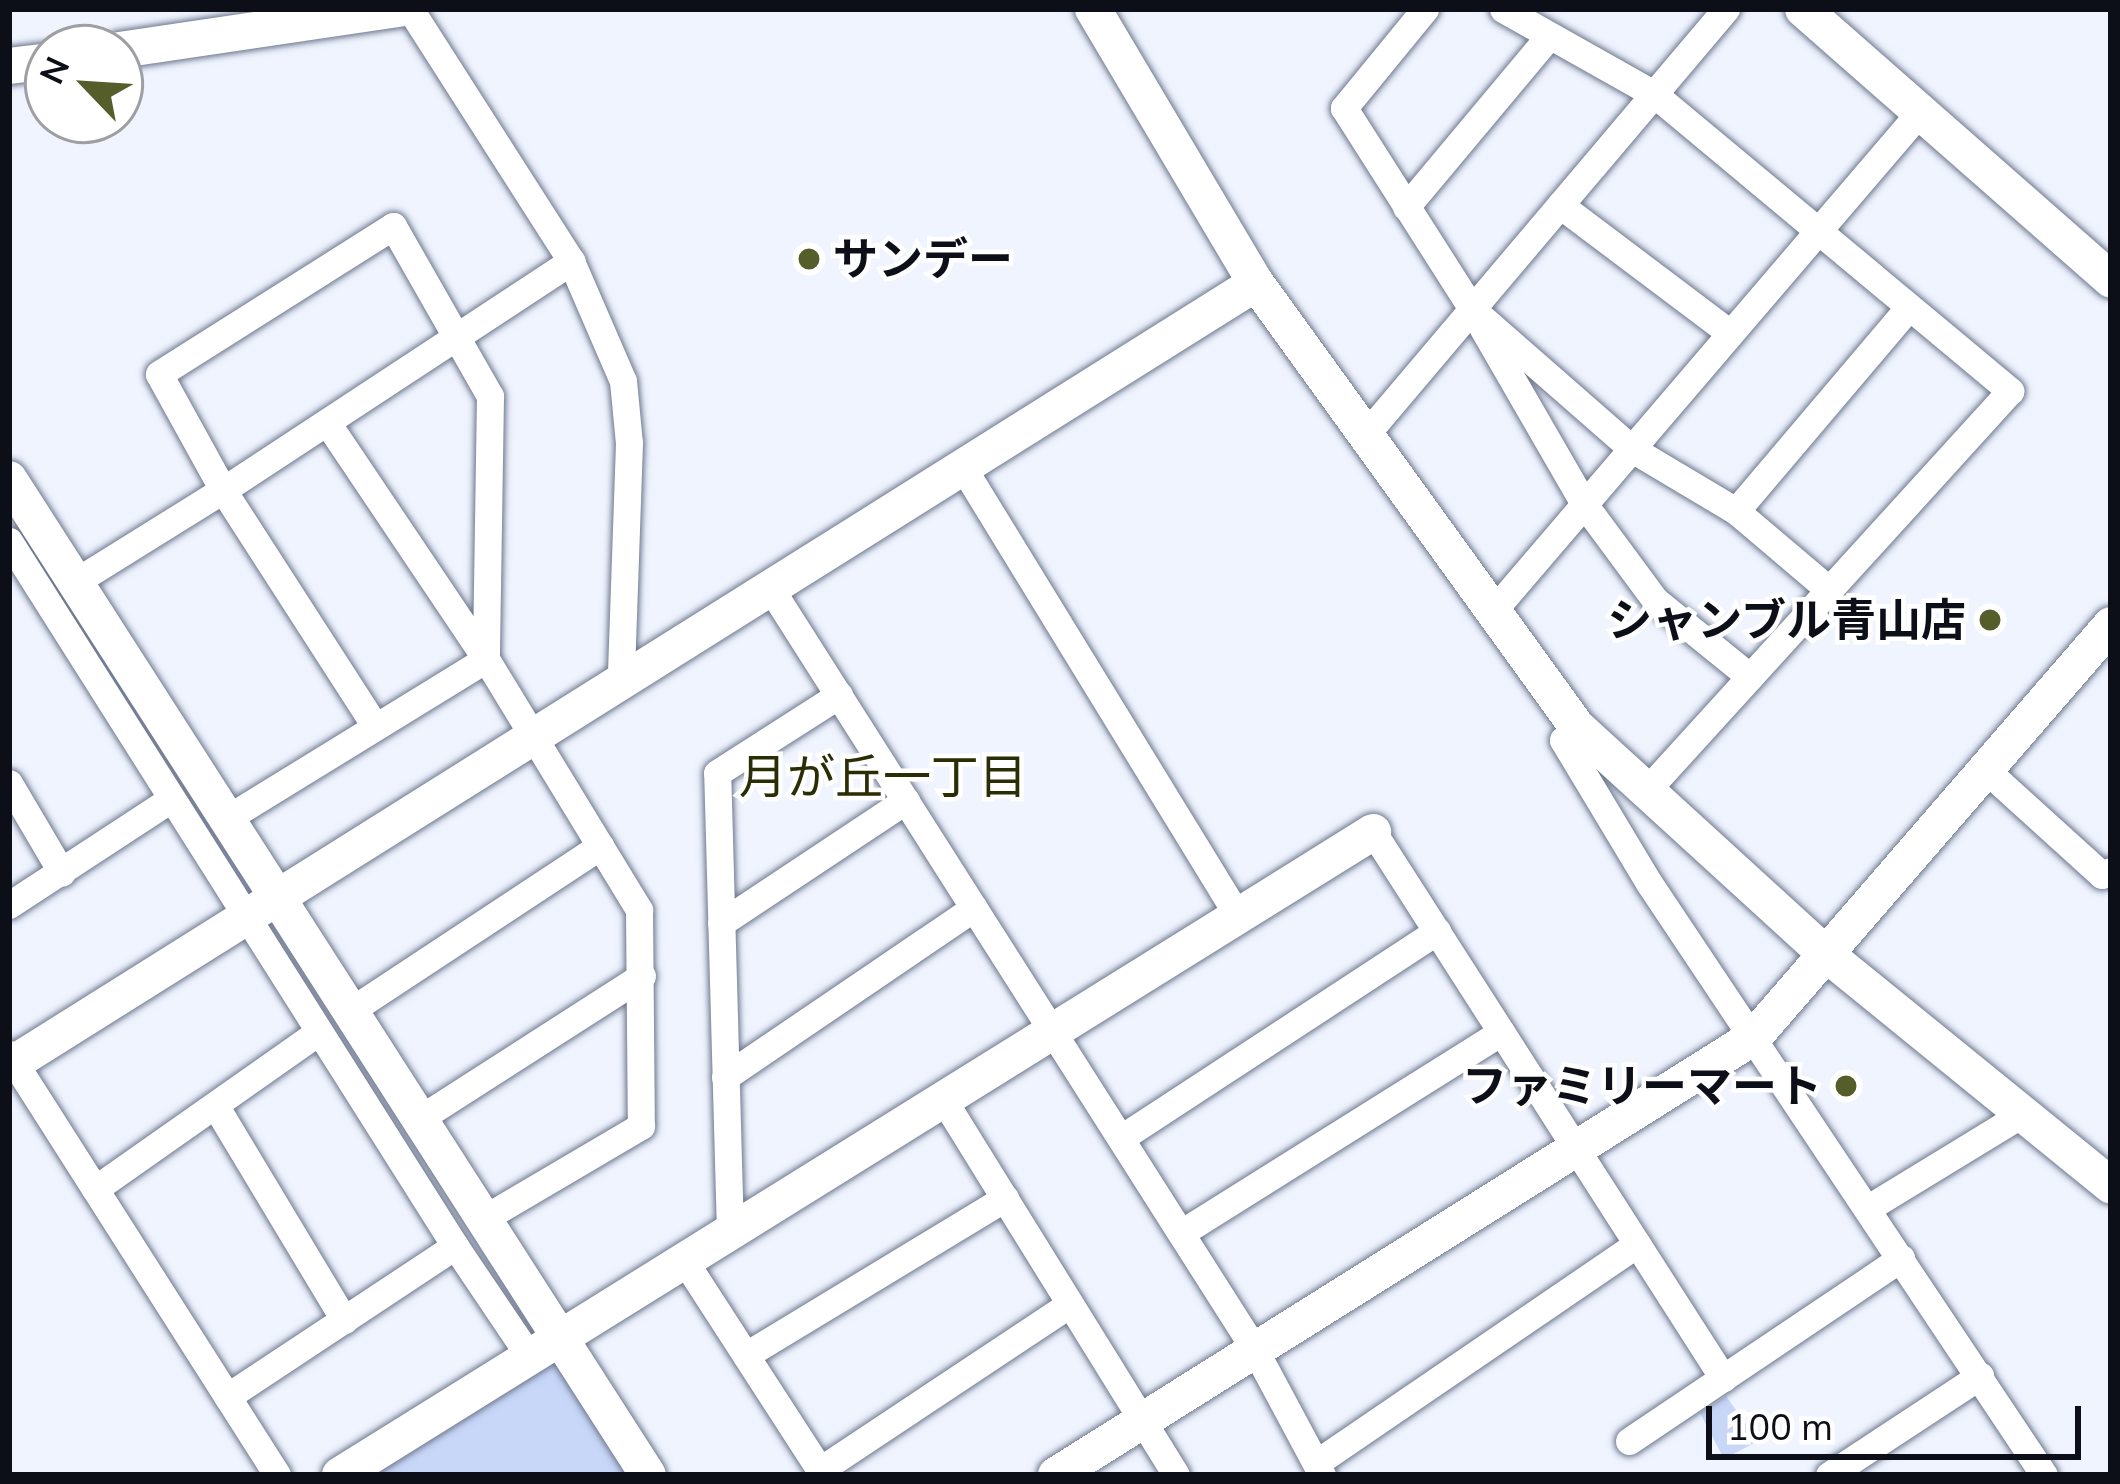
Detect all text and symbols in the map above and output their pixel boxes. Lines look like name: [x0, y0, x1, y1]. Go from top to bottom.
north arrow: [24, 24, 144, 144]
text: N: [30, 50, 77, 90]
place label: サンデー: [833, 232, 1013, 286]
marker: サンデー: [796, 246, 822, 272]
place label: シャンブル青山店: [1606, 593, 1966, 647]
marker: シャンブル青山店: [1977, 607, 2003, 633]
district label: 月が丘一丁目: [739, 748, 1027, 806]
place label: ファミリーマート: [1462, 1059, 1822, 1113]
marker: ファミリーマート: [1833, 1073, 1859, 1099]
scale bar: [1712, 1382, 2087, 1456]
text: 100 m: [1727, 1404, 1833, 1449]

